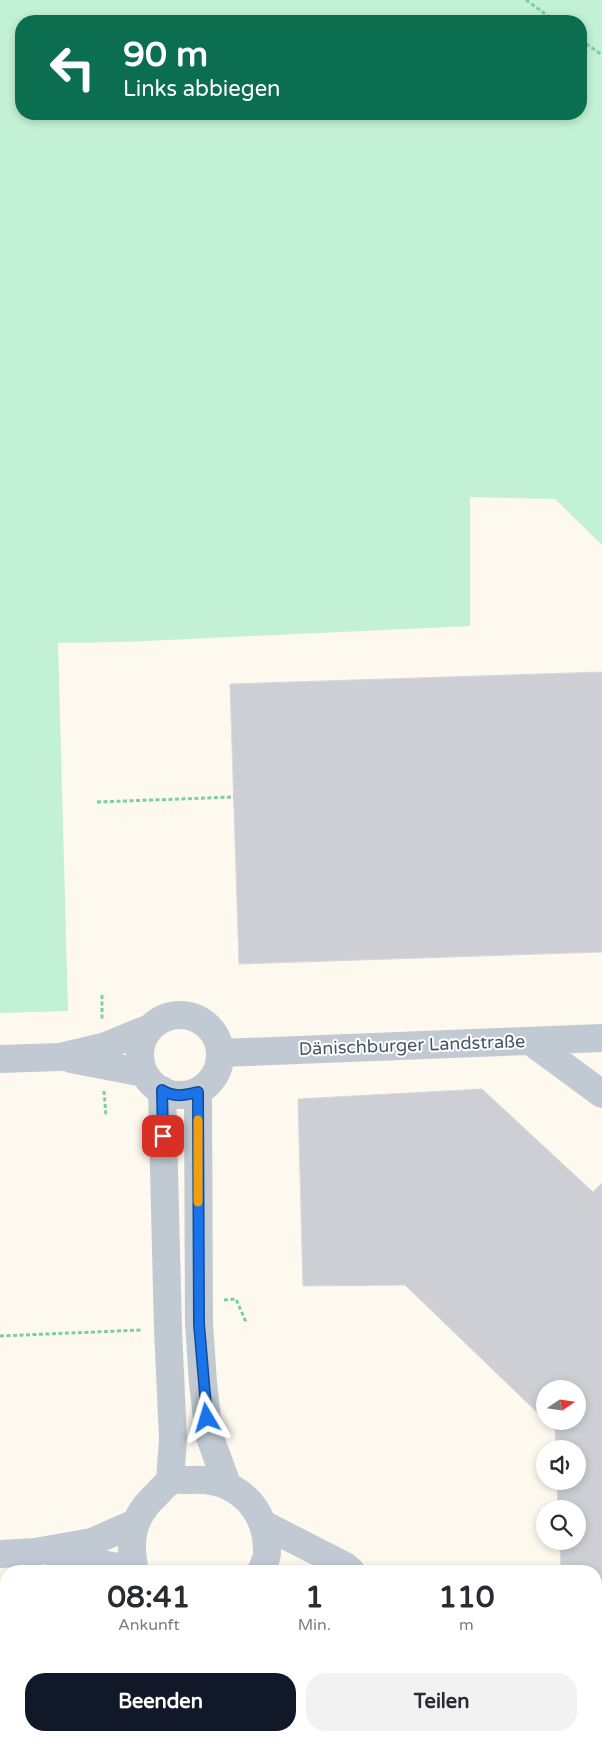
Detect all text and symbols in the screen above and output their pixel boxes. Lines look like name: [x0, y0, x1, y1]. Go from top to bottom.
text: 90 m: [123, 34, 208, 76]
icon: left: [40, 35, 105, 100]
text: Links abbiegen: [123, 76, 281, 102]
street label: Dänischburger Landstraße: [298, 1030, 526, 1060]
pin: [142, 1115, 184, 1157]
icon: arrive: [149, 1122, 177, 1150]
north arrow: [536, 1380, 586, 1430]
map controls: [536, 1380, 586, 1550]
position arrow: [180, 1391, 232, 1443]
button: sound: [536, 1440, 586, 1490]
button: search: [536, 1500, 586, 1550]
text: 08:41: [107, 1579, 190, 1616]
text: 1: [305, 1579, 324, 1616]
text: 110: [438, 1579, 495, 1616]
text: Ankunft: [118, 1615, 180, 1635]
text: Min.: [298, 1615, 331, 1635]
text: m: [459, 1615, 474, 1635]
button: Beenden: [25, 1673, 296, 1731]
button: Teilen: [306, 1673, 577, 1731]

